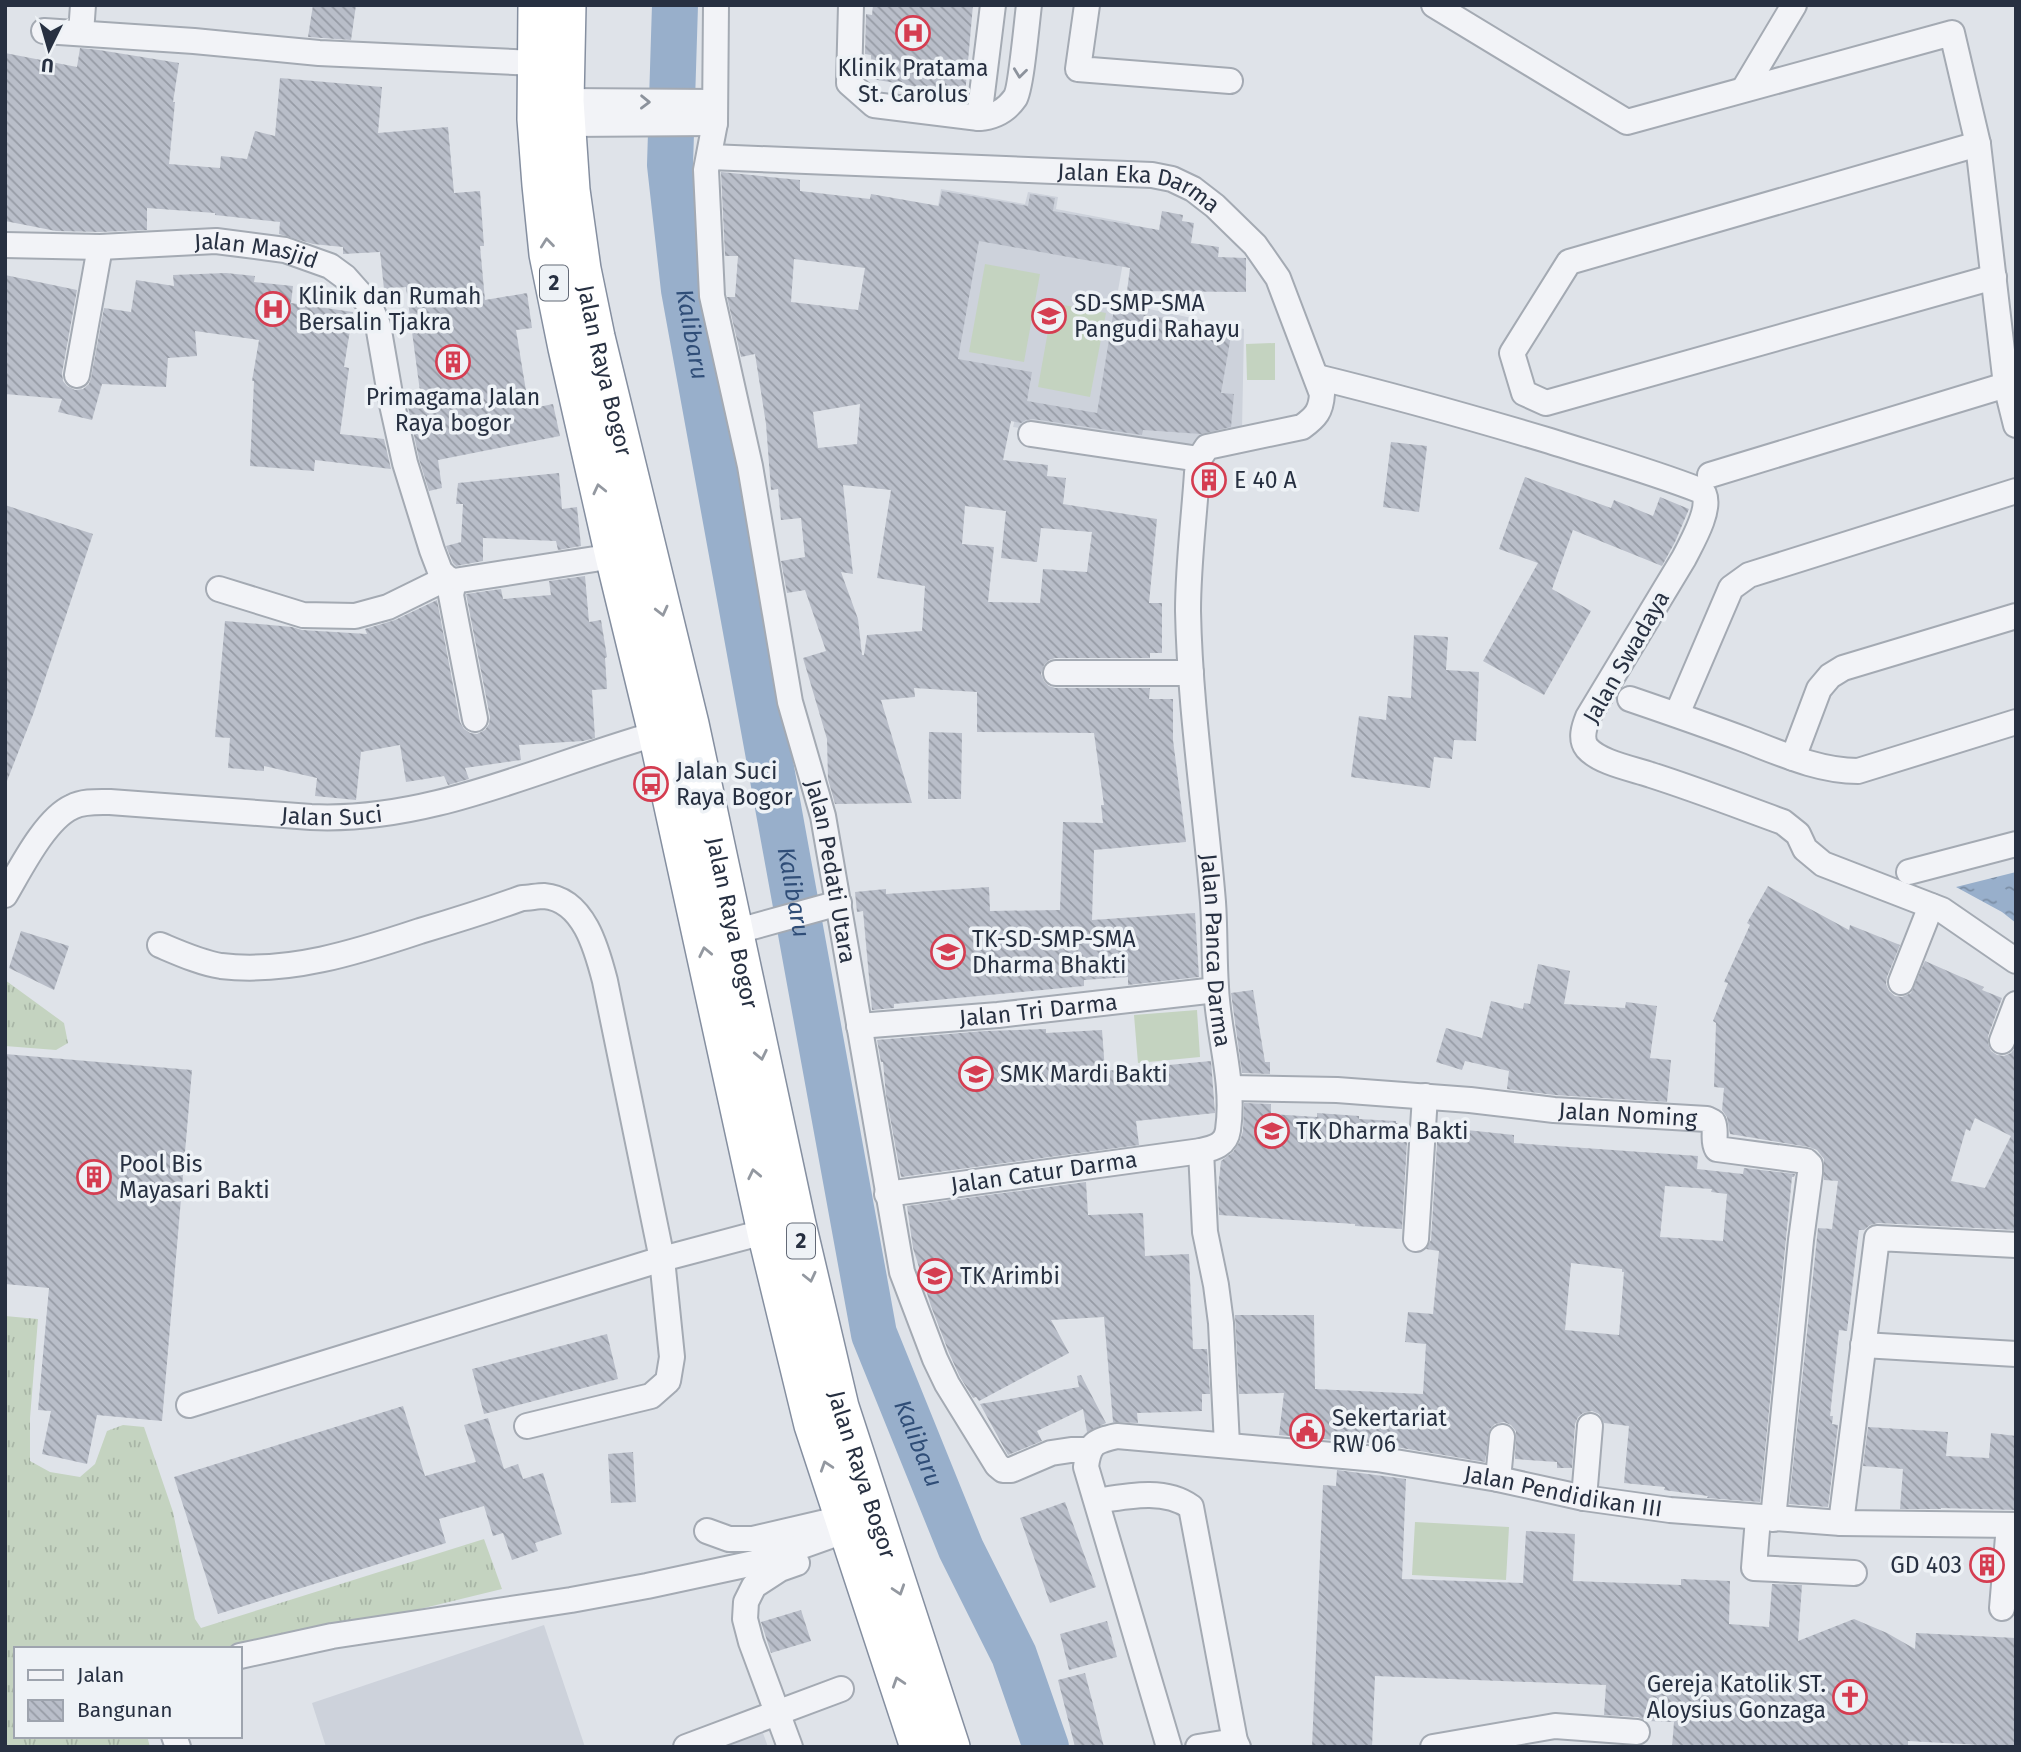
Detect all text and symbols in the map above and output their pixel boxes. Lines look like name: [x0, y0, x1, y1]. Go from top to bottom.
north arrow: [14, 14, 84, 84]
hospital icon: Klinik Pratama St. Carolus: [894, 14, 932, 52]
text: U: [40, 53, 55, 77]
place label: Klinik Pratama St. Carolus: [838, 54, 988, 108]
one-way arrow: [1013, 67, 1028, 79]
one-way arrow: [641, 94, 651, 110]
street label: Jalan Eka Darma: [1057, 157, 1226, 219]
street label: Jalan Masjid: [193, 227, 322, 275]
one-way arrow: [540, 237, 555, 248]
road number: 2: [540, 266, 568, 300]
place label: Klinik dan Rumah Bersalin Tjakra: [298, 282, 481, 336]
street label: Jalan Raya Bogor: [572, 282, 638, 459]
water label: Kalibaru: [670, 287, 714, 382]
place label: SD-SMP-SMA Pangudi Rahayu: [1074, 289, 1240, 343]
hospital icon: Klinik dan Rumah Bersalin Tjakra: [254, 290, 292, 328]
school or university icon: SD-SMP-SMA Pangudi Rahayu: [1030, 297, 1068, 335]
building icon: Primagama Jalan Raya bogor: [434, 343, 472, 381]
place label: Primagama Jalan Raya bogor: [366, 383, 540, 437]
building icon: E 40 A: [1190, 461, 1228, 499]
place label: E 40 A: [1234, 466, 1298, 494]
one-way arrow: [592, 483, 607, 495]
street label: Jalan Swadaya: [1577, 586, 1675, 728]
one-way arrow: [654, 605, 668, 617]
place label: Jalan Suci Raya Bogor: [676, 757, 793, 811]
bus stop icon: Jalan Suci Raya Bogor: [632, 765, 670, 803]
street label: Jalan Pedati Utara: [799, 776, 862, 965]
street label: Jalan Suci: [280, 800, 384, 831]
street label: Jalan Raya Bogor: [701, 834, 765, 1011]
water label: Kalibaru: [772, 845, 816, 940]
street label: Jalan Panca Darma: [1195, 852, 1237, 1049]
place label: TK-SD-SMP-SMA Dharma Bhakti: [972, 925, 1136, 979]
school or university icon: TK-SD-SMP-SMA Dharma Bhakti: [929, 933, 967, 971]
one-way arrow: [698, 946, 713, 958]
street label: Jalan Tri Darma: [958, 987, 1119, 1032]
one-way arrow: [752, 1049, 767, 1061]
school or university icon: SMK Mardi Bakti: [957, 1055, 995, 1093]
place label: SMK Mardi Bakti: [1000, 1060, 1168, 1088]
street label: Jalan Noming: [1558, 1096, 1698, 1132]
school or university icon: TK Dharma Bakti: [1253, 1112, 1291, 1150]
place label: TK Dharma Bakti: [1296, 1117, 1469, 1145]
street label: Jalan Catur Darma: [949, 1145, 1139, 1199]
place label: Pool Bis Mayasari Bakti: [119, 1150, 270, 1204]
building icon: Pool Bis Mayasari Bakti: [75, 1158, 113, 1196]
one-way arrow: [747, 1168, 762, 1180]
road number: 2: [787, 1224, 815, 1258]
school or university icon: TK Arimbi: [916, 1257, 954, 1295]
place label: TK Arimbi: [960, 1262, 1060, 1290]
one-way arrow: [802, 1271, 816, 1283]
street label: Jalan Raya Bogor: [823, 1388, 903, 1562]
water label: Kalibaru: [888, 1396, 948, 1491]
place label: Sekertariat RW 06: [1332, 1404, 1448, 1458]
public building icon: Sekertariat RW 06: [1288, 1412, 1326, 1450]
one-way arrow: [820, 1460, 835, 1472]
street label: Jalan Pendidikan III: [1462, 1460, 1664, 1523]
building icon: GD 403: [1968, 1546, 2006, 1584]
place label: GD 403: [1890, 1551, 1962, 1579]
one-way arrow: [891, 1583, 905, 1595]
legend: [14, 1647, 242, 1738]
text: Jalan: [77, 1662, 124, 1688]
place label: Gereja Katolik ST. Aloysius Gonzaga: [1647, 1670, 1826, 1724]
one-way arrow: [891, 1676, 906, 1688]
church icon: Gereja Katolik ST. Aloysius Gonzaga: [1831, 1678, 1869, 1716]
text: Bangunan: [77, 1697, 172, 1723]

